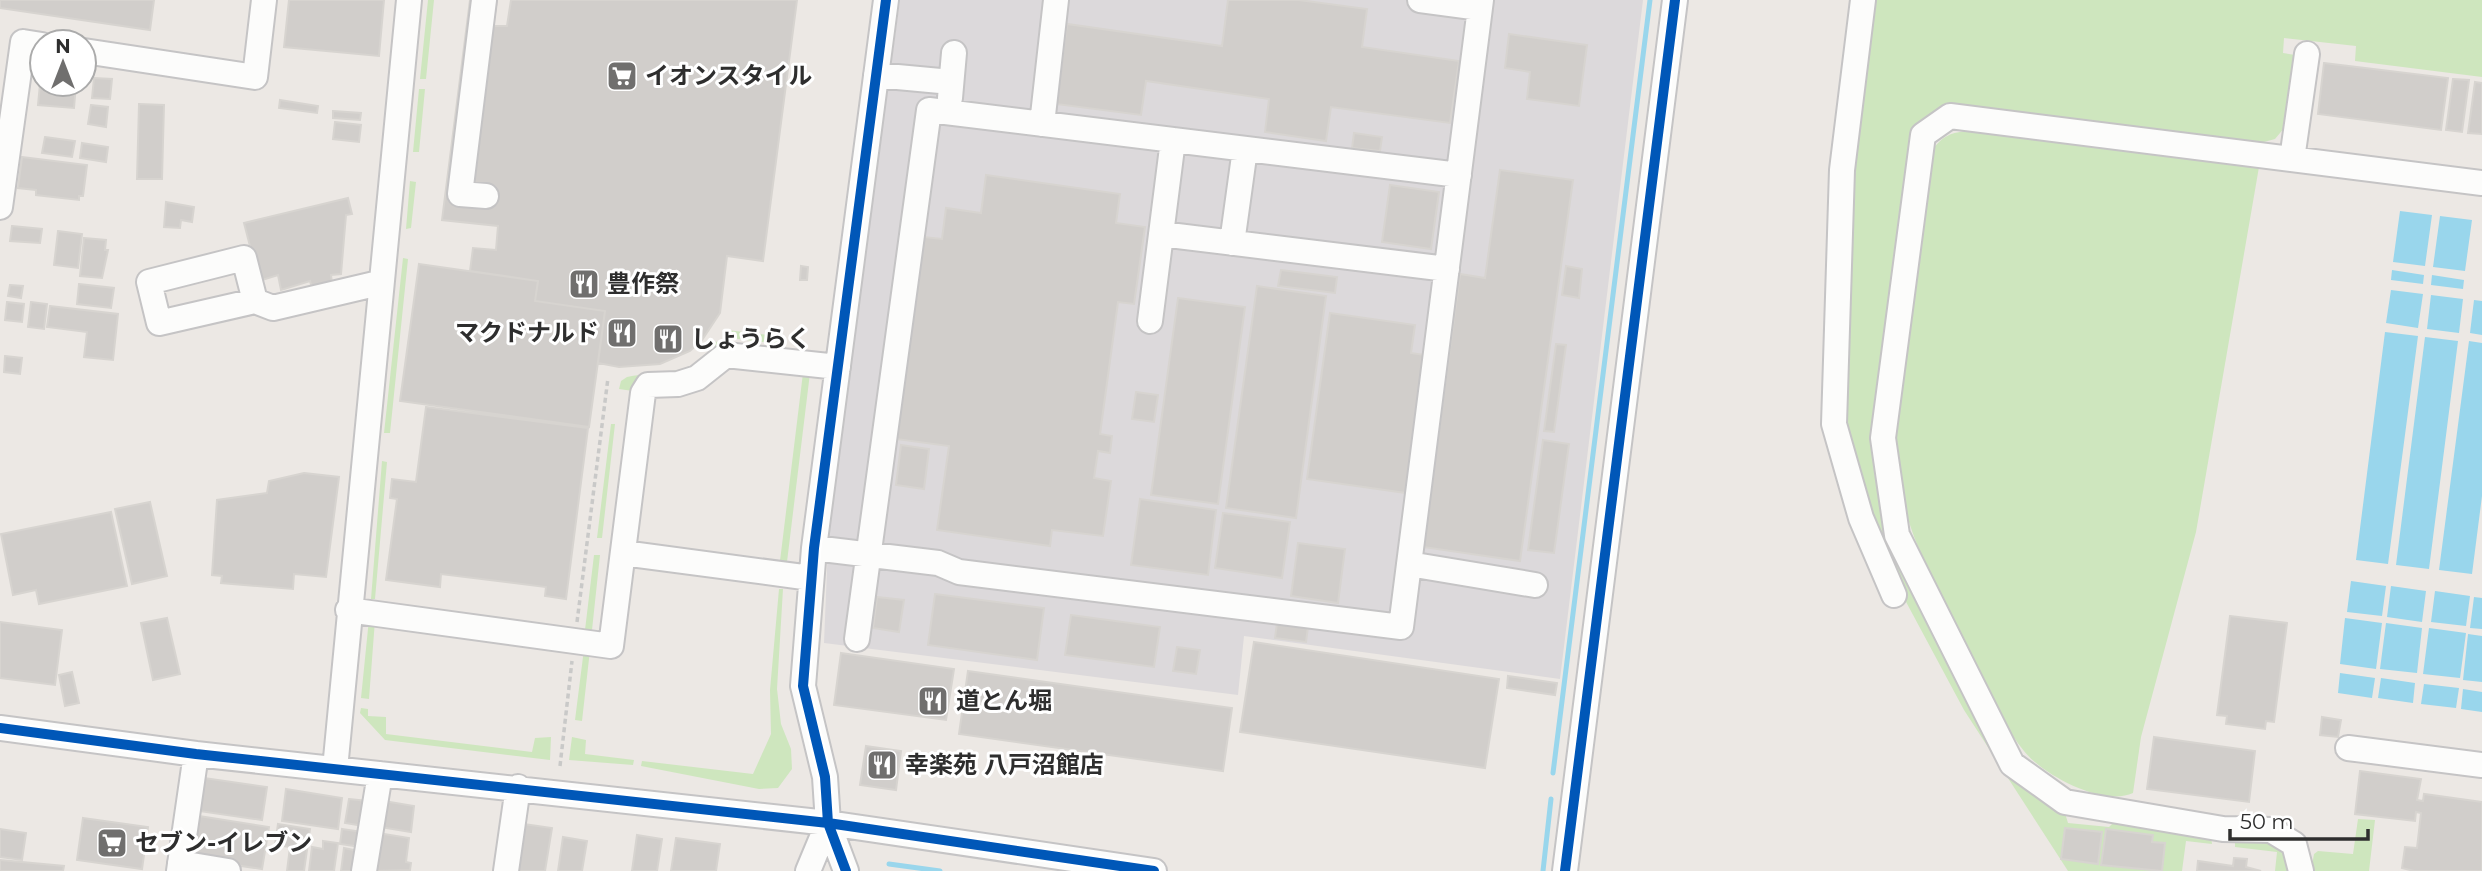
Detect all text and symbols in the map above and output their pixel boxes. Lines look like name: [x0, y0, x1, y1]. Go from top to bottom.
north arrow: [28, 28, 98, 98]
text: N: [55, 35, 71, 58]
supermarket icon: イオンスタイル: [605, 59, 639, 93]
place label: イオンスタイル: [645, 61, 813, 90]
restaurant icon: 豊作祭: [567, 267, 601, 301]
place label: 豊作祭: [607, 269, 679, 298]
restaurant icon: マクドナルド: [605, 316, 639, 350]
place label: マクドナルド: [455, 318, 599, 347]
restaurant icon: しょうらく: [651, 322, 685, 356]
place label: しょうらく: [691, 324, 811, 353]
restaurant icon: 道とん堀: [916, 684, 950, 718]
place label: 道とん堀: [956, 686, 1052, 715]
restaurant icon: 幸楽苑 八戸沼館店: [865, 748, 899, 782]
place label: 幸楽苑 八戸沼館店: [905, 750, 1104, 779]
scale bar: [2230, 798, 2368, 842]
text: 50 m: [2240, 809, 2294, 834]
supermarket icon: セブン-イレブン: [95, 826, 129, 860]
place label: セブン-イレブン: [135, 828, 312, 857]

